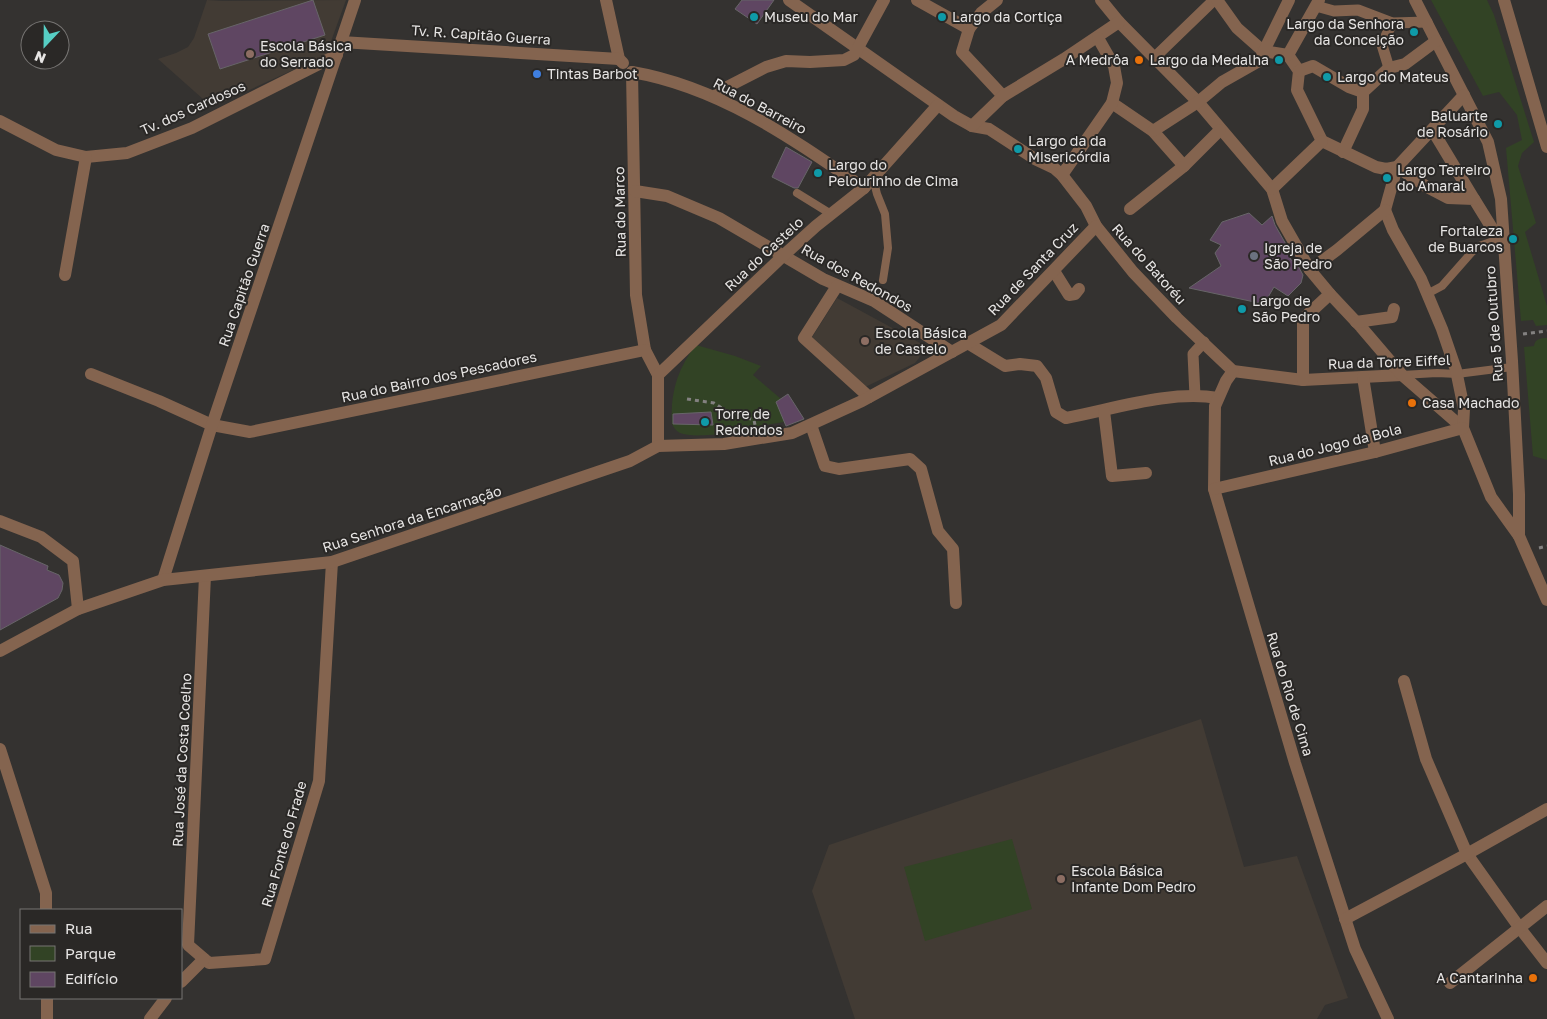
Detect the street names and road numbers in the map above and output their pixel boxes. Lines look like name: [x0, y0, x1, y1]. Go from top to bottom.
street label: Tv. R. Capitão Guerra: [411, 21, 551, 48]
street label: Rua do Barreiro: [711, 74, 810, 137]
street label: Tv. dos Cardosos: [138, 77, 248, 138]
street label: Rua do Marco: [610, 166, 629, 258]
street label: Rua do Castelo: [721, 213, 806, 294]
street label: Rua de Santa Cruz: [984, 219, 1081, 319]
street label: Rua do Batoréu: [1109, 220, 1190, 308]
street label: Rua Capitão Guerra: [214, 221, 273, 349]
street label: Rua dos Redondos: [799, 240, 916, 315]
street label: Rua 5 de Outubro: [1481, 265, 1506, 383]
street label: Rua do Bairro dos Pescadores: [340, 347, 538, 406]
street label: Rua da Torre Eiffel: [1327, 351, 1450, 372]
street label: Rua do Jogo da Bola: [1267, 420, 1403, 469]
street label: Rua Senhora da Encarnação: [320, 482, 503, 556]
street label: Rua do Rio de Cima: [1264, 630, 1317, 758]
street label: Rua José da Costa Coelho: [168, 673, 195, 847]
street label: Rua Fonte do Frade: [257, 779, 310, 909]

